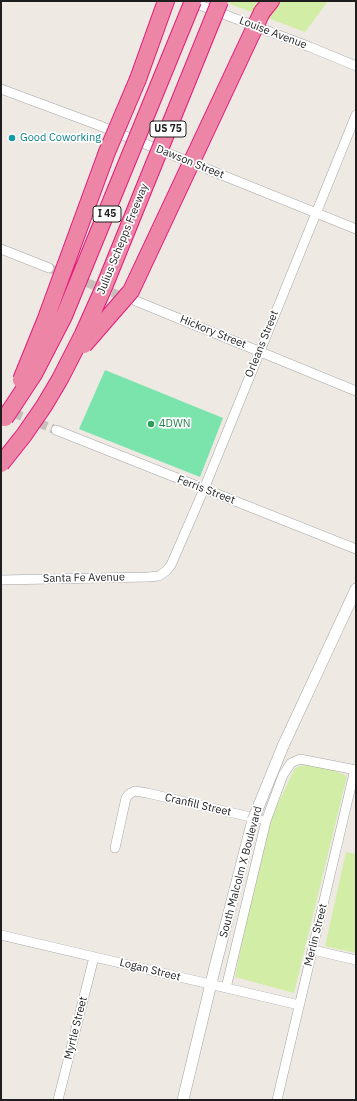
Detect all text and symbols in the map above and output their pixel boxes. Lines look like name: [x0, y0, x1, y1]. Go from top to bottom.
street label: Louise Avenue: [237, 14, 309, 52]
road number: US 75: [150, 121, 186, 137]
place label: Good Coworking: [20, 131, 101, 145]
marker: Good Coworking: [7, 133, 17, 143]
street label: Dawson Street: [154, 142, 226, 182]
street label: Julius Schepps Freeway: [95, 182, 151, 296]
road number: I 45: [93, 206, 121, 222]
street label: Orleans Street: [243, 309, 281, 379]
street label: Hickory Street: [178, 313, 248, 351]
place label: 4DWN: [159, 417, 191, 431]
marker: 4DWN: [146, 419, 156, 429]
street label: Ferris Street: [175, 473, 237, 507]
street label: Santa Fe Avenue: [43, 571, 125, 585]
street label: Cranfill Street: [163, 791, 233, 819]
street label: South Malcolm X Boulevard: [217, 805, 265, 939]
street label: Merlin Street: [302, 902, 330, 968]
street label: Logan Street: [118, 956, 182, 984]
street label: Myrtle Street: [62, 995, 90, 1061]

